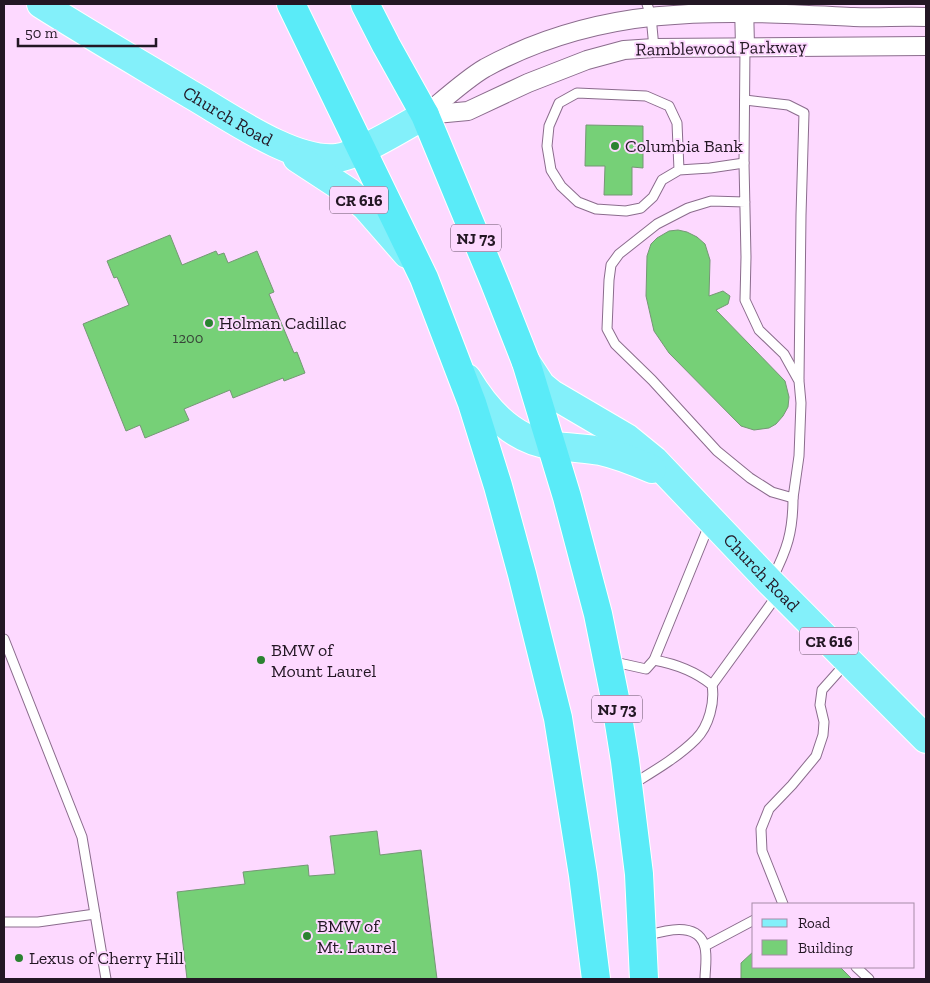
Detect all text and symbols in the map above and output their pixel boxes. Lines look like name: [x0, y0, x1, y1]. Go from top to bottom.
scale bar: [18, 15, 155, 47]
text: 50 m: [25, 24, 58, 42]
street label: Ramblewood Parkway: [635, 35, 808, 60]
street label: Church Road: [179, 81, 277, 151]
place label: Columbia Bank: [625, 135, 744, 157]
marker: Columbia Bank: [609, 140, 621, 152]
road number: CR 616: [330, 186, 388, 214]
road number: NJ 73: [451, 224, 501, 252]
place label: Holman Cadillac: [219, 312, 347, 334]
marker: Holman Cadillac: [203, 317, 215, 329]
house number: 1200: [173, 329, 203, 347]
street label: Church Road: [719, 529, 804, 616]
road number: CR 616: [800, 627, 858, 654]
place label: BMW of Mount Laurel: [271, 639, 376, 682]
marker: BMW of Mount Laurel: [255, 654, 267, 666]
road number: NJ 73: [592, 696, 642, 722]
legend: [752, 903, 915, 968]
text: Road: [798, 914, 831, 932]
place label: BMW of Mt. Laurel: [317, 915, 397, 958]
marker: BMW of Mt. Laurel: [301, 930, 313, 942]
text: Building: [798, 939, 853, 957]
place label: Lexus of Cherry Hill: [29, 947, 184, 969]
marker: Lexus of Cherry Hill: [13, 952, 25, 964]

